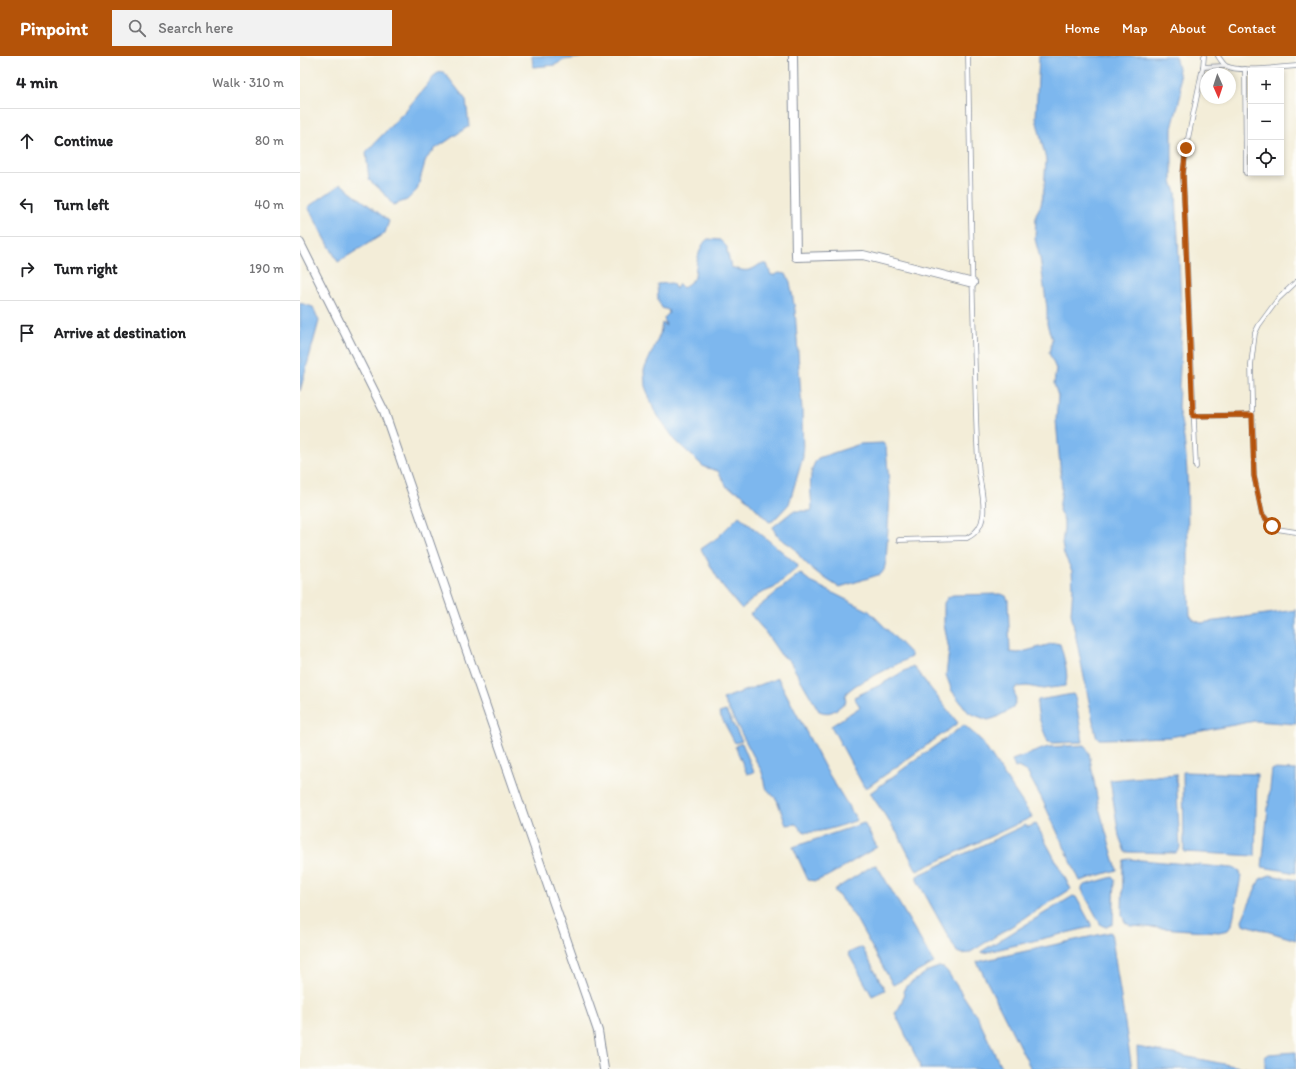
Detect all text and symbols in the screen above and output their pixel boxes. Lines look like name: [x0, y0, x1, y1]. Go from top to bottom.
search box: [112, 10, 392, 46]
text: Pinpoint: [20, 17, 88, 40]
icon: search: [126, 17, 148, 39]
text: Search here: [158, 19, 233, 37]
text: Home: [1065, 20, 1100, 37]
text: Map: [1122, 20, 1148, 37]
text: About: [1170, 20, 1206, 37]
text: Contact: [1228, 20, 1276, 37]
north arrow: [1200, 68, 1236, 104]
map controls: [1248, 68, 1284, 176]
button: +: [1248, 68, 1284, 104]
text: 4 min: [16, 72, 58, 92]
text: Walk · 310 m: [212, 75, 284, 90]
button: −: [1248, 104, 1284, 140]
icon: ahead: [16, 130, 38, 152]
text: Continue: [54, 132, 113, 150]
text: 80 m: [255, 133, 284, 148]
route end: [1177, 139, 1195, 157]
button: locate: [1248, 140, 1284, 176]
icon: left: [16, 194, 38, 216]
text: Turn left: [54, 196, 109, 214]
text: 40 m: [254, 197, 284, 212]
icon: right: [16, 258, 38, 280]
text: Turn right: [54, 260, 118, 278]
text: 190 m: [249, 261, 284, 276]
icon: arrive: [16, 322, 38, 344]
text: Arrive at destination: [54, 324, 186, 342]
route start: [1263, 517, 1281, 535]

